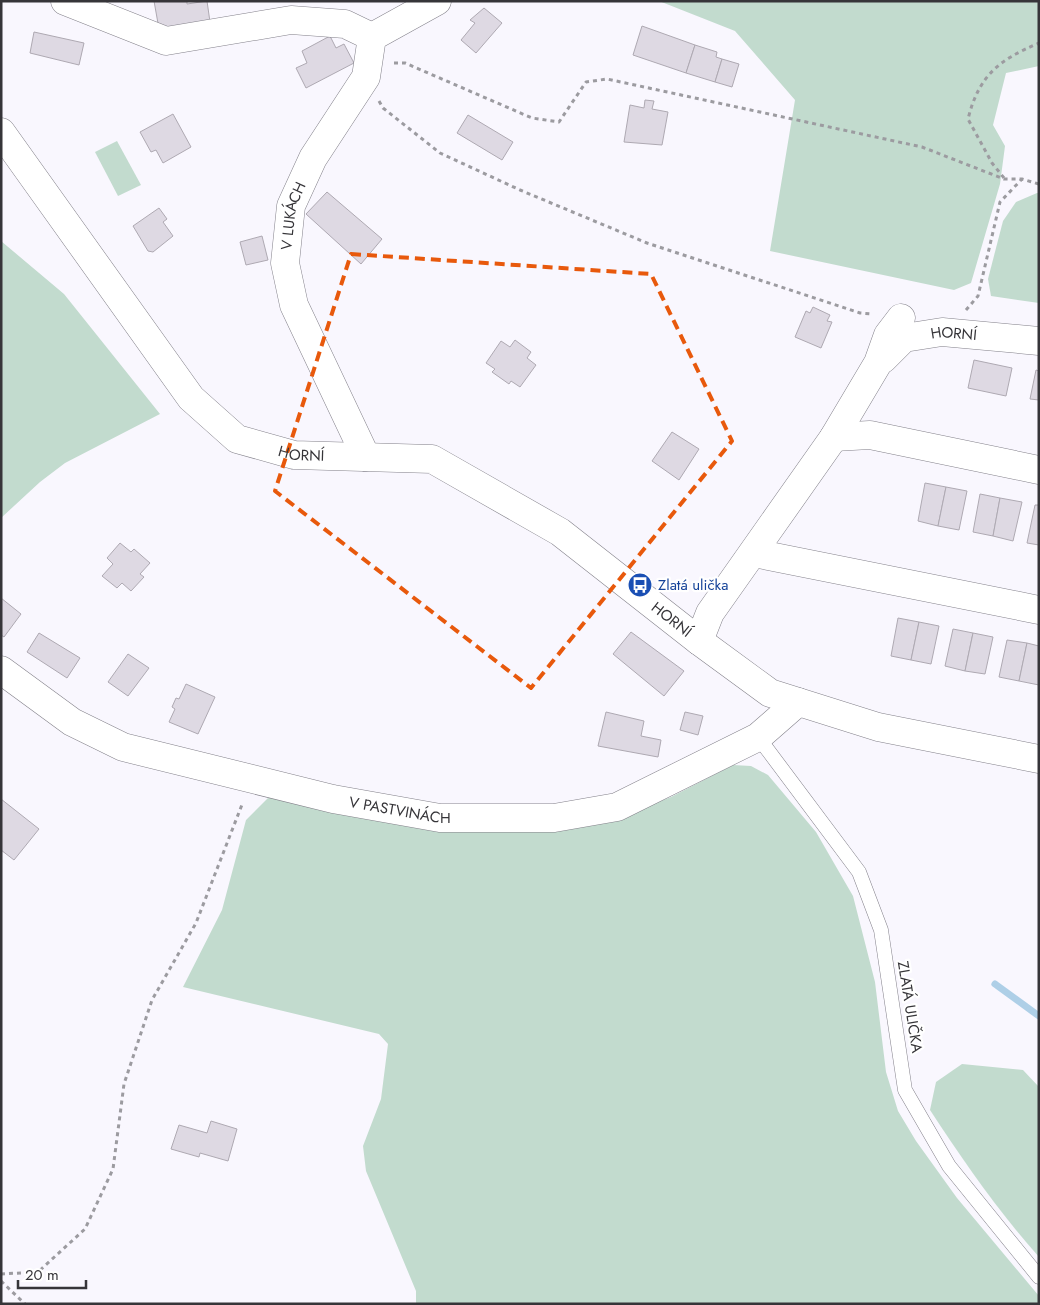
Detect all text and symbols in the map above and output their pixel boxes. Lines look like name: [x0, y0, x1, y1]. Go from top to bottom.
street label: V LUKÁCH: [275, 178, 312, 251]
street label: HORNÍ: [929, 321, 978, 346]
street label: HORNÍ: [276, 440, 325, 467]
bus stop icon: Zlatá ulička: [627, 572, 653, 598]
place label: Zlatá ulička: [658, 574, 728, 596]
street label: HORNÍ: [647, 597, 697, 643]
street label: V PASTVINÁCH: [347, 791, 451, 829]
street label: ZLATÁ ULIČKA: [892, 960, 928, 1055]
scale bar: [18, 1258, 85, 1290]
text: 20 m: [25, 1264, 59, 1286]

